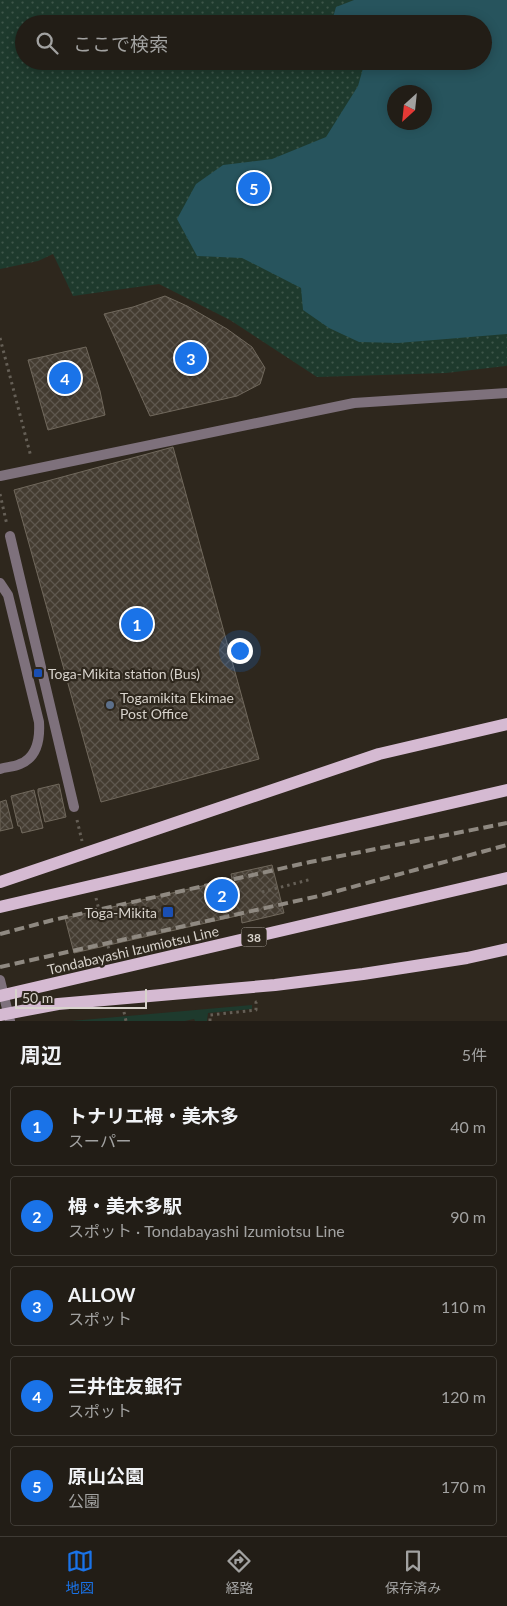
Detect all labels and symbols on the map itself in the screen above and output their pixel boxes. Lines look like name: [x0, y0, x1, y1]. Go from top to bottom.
north arrow: [387, 85, 432, 130]
pin: 5: [238, 169, 270, 207]
pin: 3: [175, 339, 207, 377]
pin: 4: [49, 359, 81, 397]
pin: 1: [121, 605, 153, 643]
your location: [227, 638, 253, 664]
place label: Toga-Mikita station (Bus): [48, 665, 200, 682]
marker: Toga-Mikita station (Bus): [32, 667, 44, 679]
place label: Togamikita Ekimae Post Office: [120, 689, 234, 722]
marker: Togamikita Ekimae Post Office: [104, 699, 116, 711]
pin: 2: [206, 876, 238, 914]
place label: Toga-Mikita: [84, 904, 157, 921]
marker: Toga-Mikita: [161, 905, 175, 919]
street label: Tondabayashi Izumiotsu Line: [46, 922, 220, 978]
road number: 38: [242, 928, 266, 946]
scale bar: [15, 986, 148, 1009]

